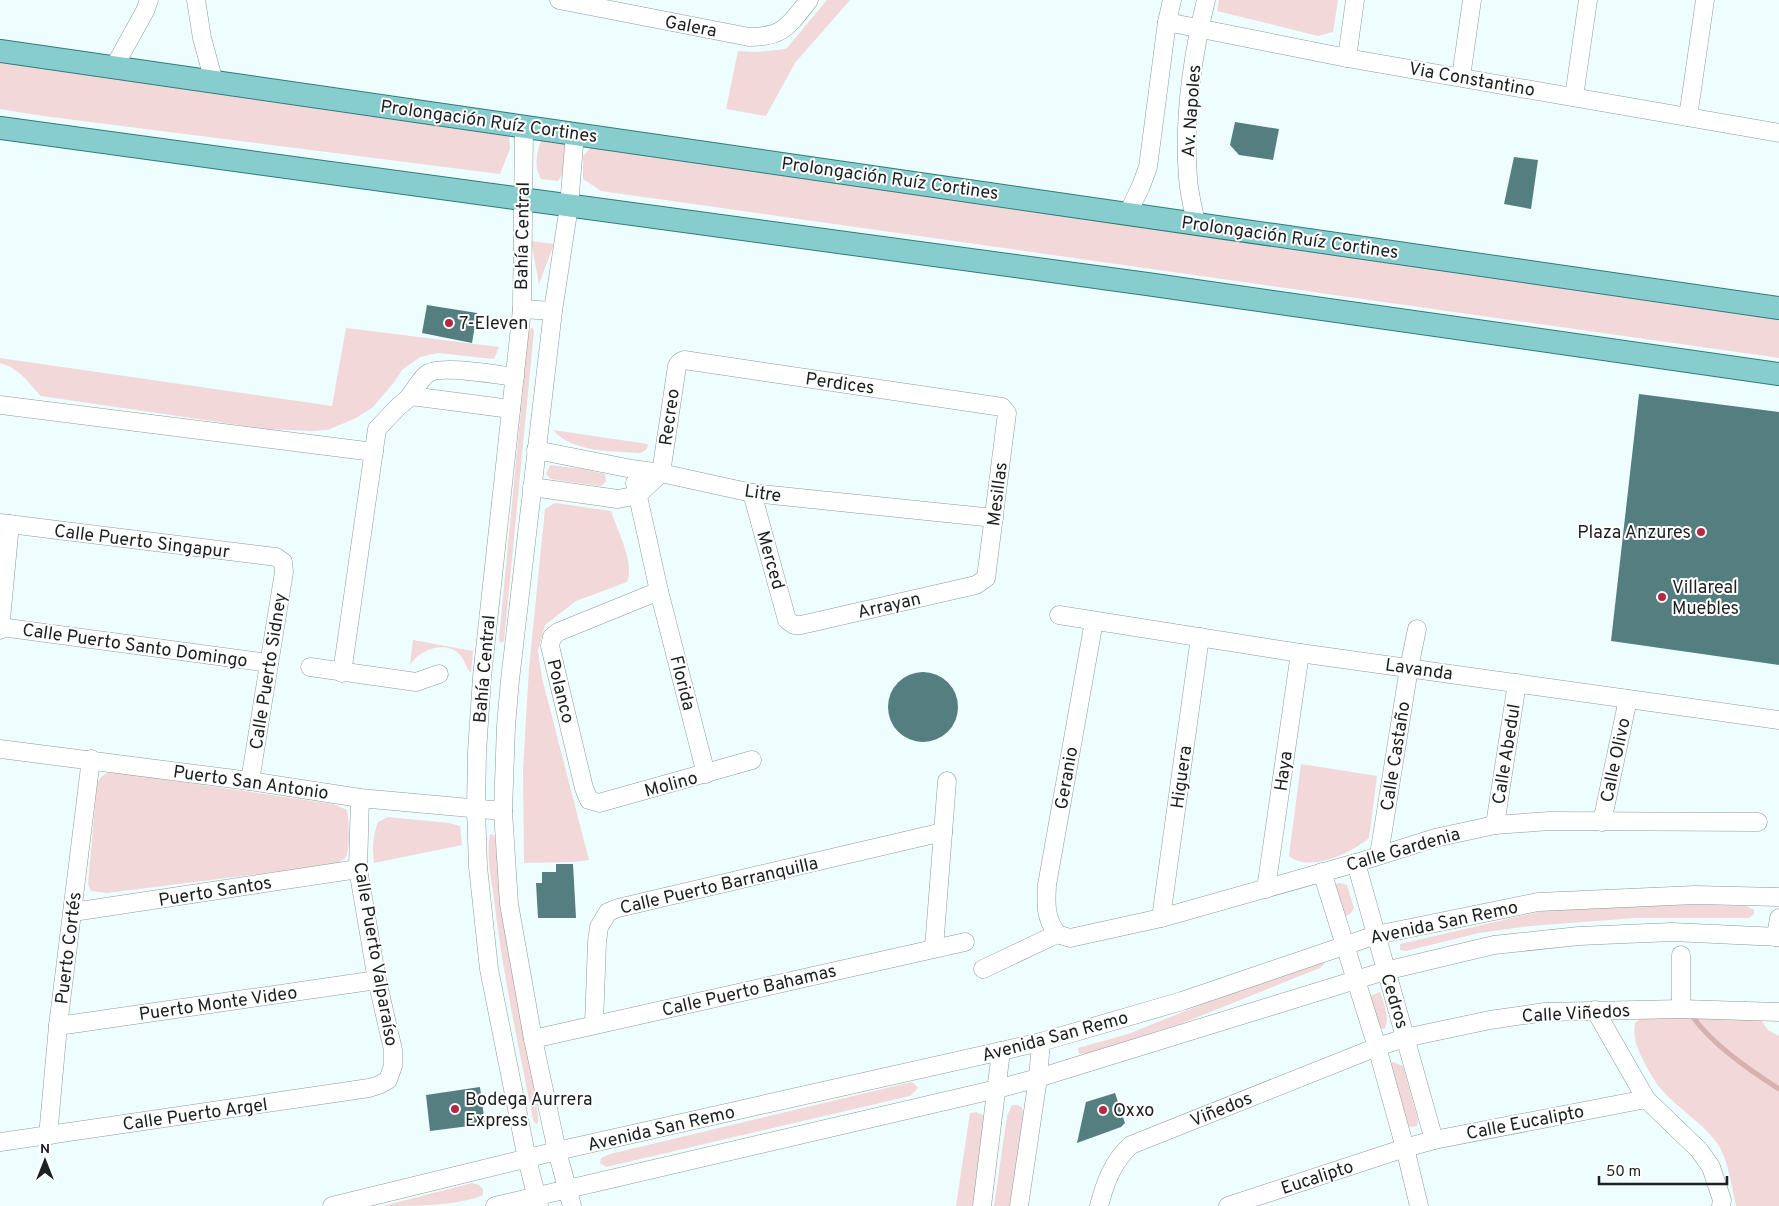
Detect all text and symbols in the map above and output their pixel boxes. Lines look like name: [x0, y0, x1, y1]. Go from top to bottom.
street label: Galera: [663, 11, 719, 44]
street label: Via Constantino: [1407, 58, 1537, 103]
street label: Av. Napoles: [1178, 64, 1207, 158]
street label: Prolongación Ruíz Cortines: [379, 96, 599, 149]
street label: Prolongación Ruíz Cortines: [780, 153, 1000, 206]
street label: Bahía Central: [511, 182, 536, 290]
street label: Prolongación Ruíz Cortines: [1180, 212, 1400, 265]
place label: 7-Eleven: [459, 313, 528, 336]
marker: 7-Eleven: [443, 317, 455, 329]
street label: Perdices: [804, 368, 876, 401]
street label: Recreo: [655, 387, 686, 447]
street label: Mesillas: [983, 461, 1014, 528]
street label: Litre: [743, 481, 783, 508]
street label: Calle Puerto Singapur: [53, 520, 231, 565]
place label: Plaza Anzures: [1577, 522, 1691, 545]
marker: Plaza Anzures: [1695, 526, 1707, 538]
street label: Merced: [750, 528, 789, 593]
place label: Villareal Muebles: [1672, 577, 1739, 621]
street label: Arrayan: [855, 588, 923, 625]
street label: Calle Puerto Sidney: [246, 591, 293, 751]
marker: Villareal Muebles: [1656, 591, 1668, 603]
street label: Bahía Central: [469, 614, 502, 724]
street label: Calle Puerto Santo Domingo: [21, 619, 249, 674]
street label: Florida: [664, 653, 699, 713]
street label: Lavanda: [1383, 654, 1454, 687]
street label: Polanco: [540, 657, 579, 726]
street label: Calle Castaño: [1376, 700, 1416, 813]
street label: Calle Abedul: [1488, 702, 1527, 806]
street label: Calle Olivo: [1596, 716, 1637, 805]
street label: Higuera: [1167, 744, 1198, 810]
street label: Geranio: [1051, 745, 1084, 811]
street label: Haya: [1270, 750, 1299, 793]
street label: Puerto San Antonio: [172, 761, 330, 806]
street label: Molino: [642, 767, 701, 804]
street label: Calle Gardenia: [1344, 823, 1463, 878]
street label: Calle Puerto Barranquilla: [618, 852, 821, 920]
street label: Calle Puerto Valparaíso: [347, 860, 402, 1048]
street label: Puerto Santos: [157, 872, 274, 913]
street label: Puerto Cortés: [51, 891, 88, 1006]
street label: Avenida San Remo: [1368, 897, 1520, 950]
street label: Calle Puerto Bahamas: [660, 960, 839, 1023]
street label: Cedros: [1374, 971, 1413, 1032]
street label: Puerto Monte Video: [137, 982, 299, 1027]
street label: Calle Viñedos: [1521, 1000, 1631, 1029]
street label: Avenida San Remo: [980, 1007, 1131, 1068]
street label: Viñedos: [1187, 1088, 1256, 1133]
place label: Bodega Aurrera Express: [465, 1089, 593, 1133]
street label: Calle Puerto Argel: [121, 1094, 269, 1137]
place label: Oxxo: [1113, 1100, 1154, 1123]
street label: Avenida San Remo: [585, 1101, 737, 1158]
street label: Calle Eucalipto: [1464, 1101, 1586, 1146]
marker: Bodega Aurrera Express: [449, 1103, 461, 1115]
marker: Oxxo: [1097, 1104, 1109, 1116]
north arrow: [20, 1136, 70, 1186]
text: N: [40, 1141, 50, 1158]
scale bar: [1599, 1154, 1726, 1186]
street label: Eucalipto: [1278, 1156, 1357, 1201]
text: 50 m: [1606, 1163, 1641, 1182]

